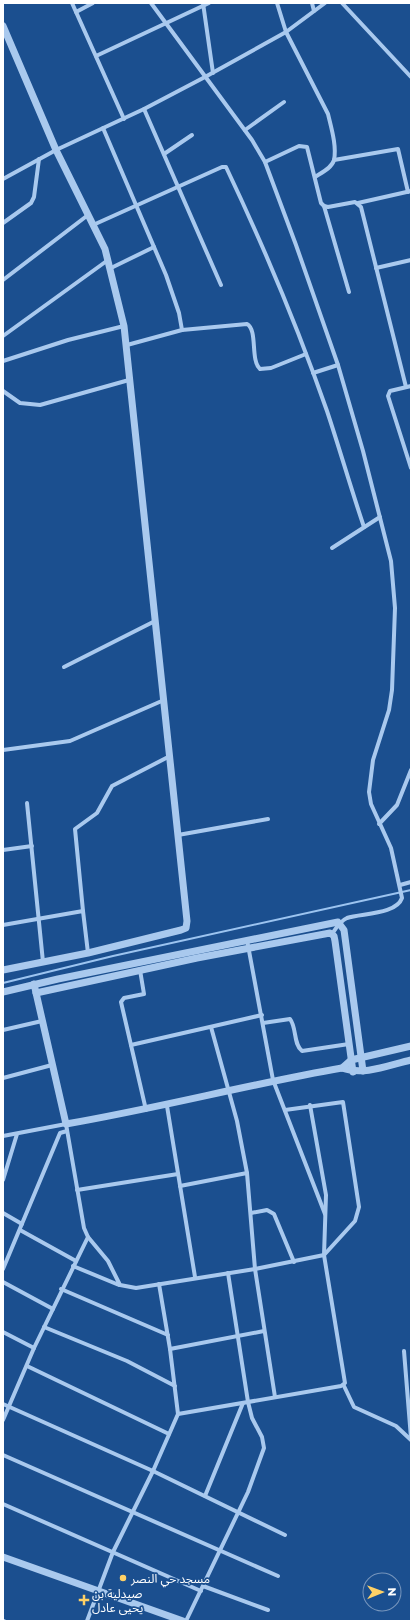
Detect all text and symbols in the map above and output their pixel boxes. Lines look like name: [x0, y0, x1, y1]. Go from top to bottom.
place label: مسجد حي النصر: [130, 1571, 210, 1588]
north arrow: [362, 1572, 402, 1612]
marker: مسجد حي النصر: [118, 1573, 128, 1583]
place label: صيدلية بن يحيى عادل: [92, 1586, 143, 1615]
text: N: [385, 1587, 399, 1596]
marker: صيدلية بن يحيى عادل: [79, 1595, 89, 1605]

